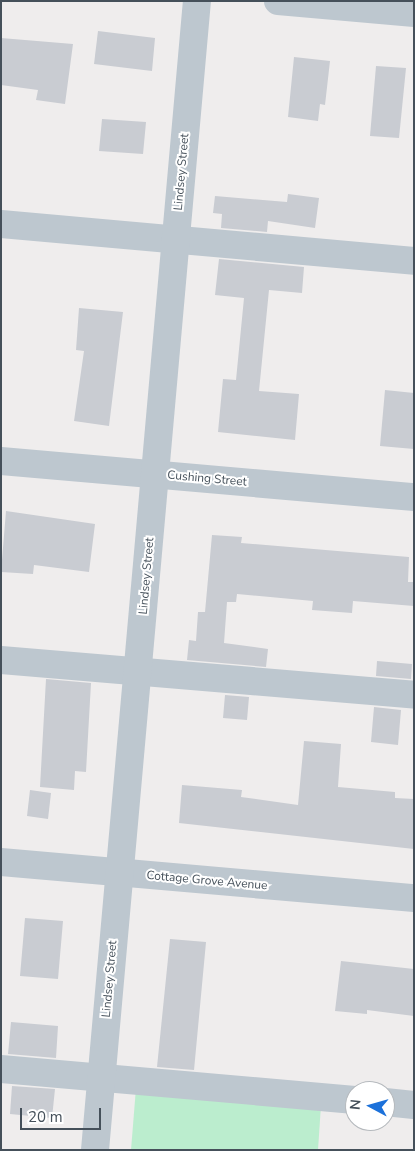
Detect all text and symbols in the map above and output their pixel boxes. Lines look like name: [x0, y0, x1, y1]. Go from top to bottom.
street label: Lindsey Street: [171, 133, 193, 211]
street label: Cushing Street: [167, 468, 247, 490]
street label: Lindsey Street: [136, 537, 158, 615]
street label: Cottage Grove Avenue: [146, 869, 268, 893]
street label: Lindsey Street: [99, 940, 121, 1018]
north arrow: [345, 1081, 395, 1131]
scale bar: [22, 1098, 104, 1130]
text: N: [346, 1098, 366, 1111]
text: 20 m: [28, 1107, 63, 1127]

